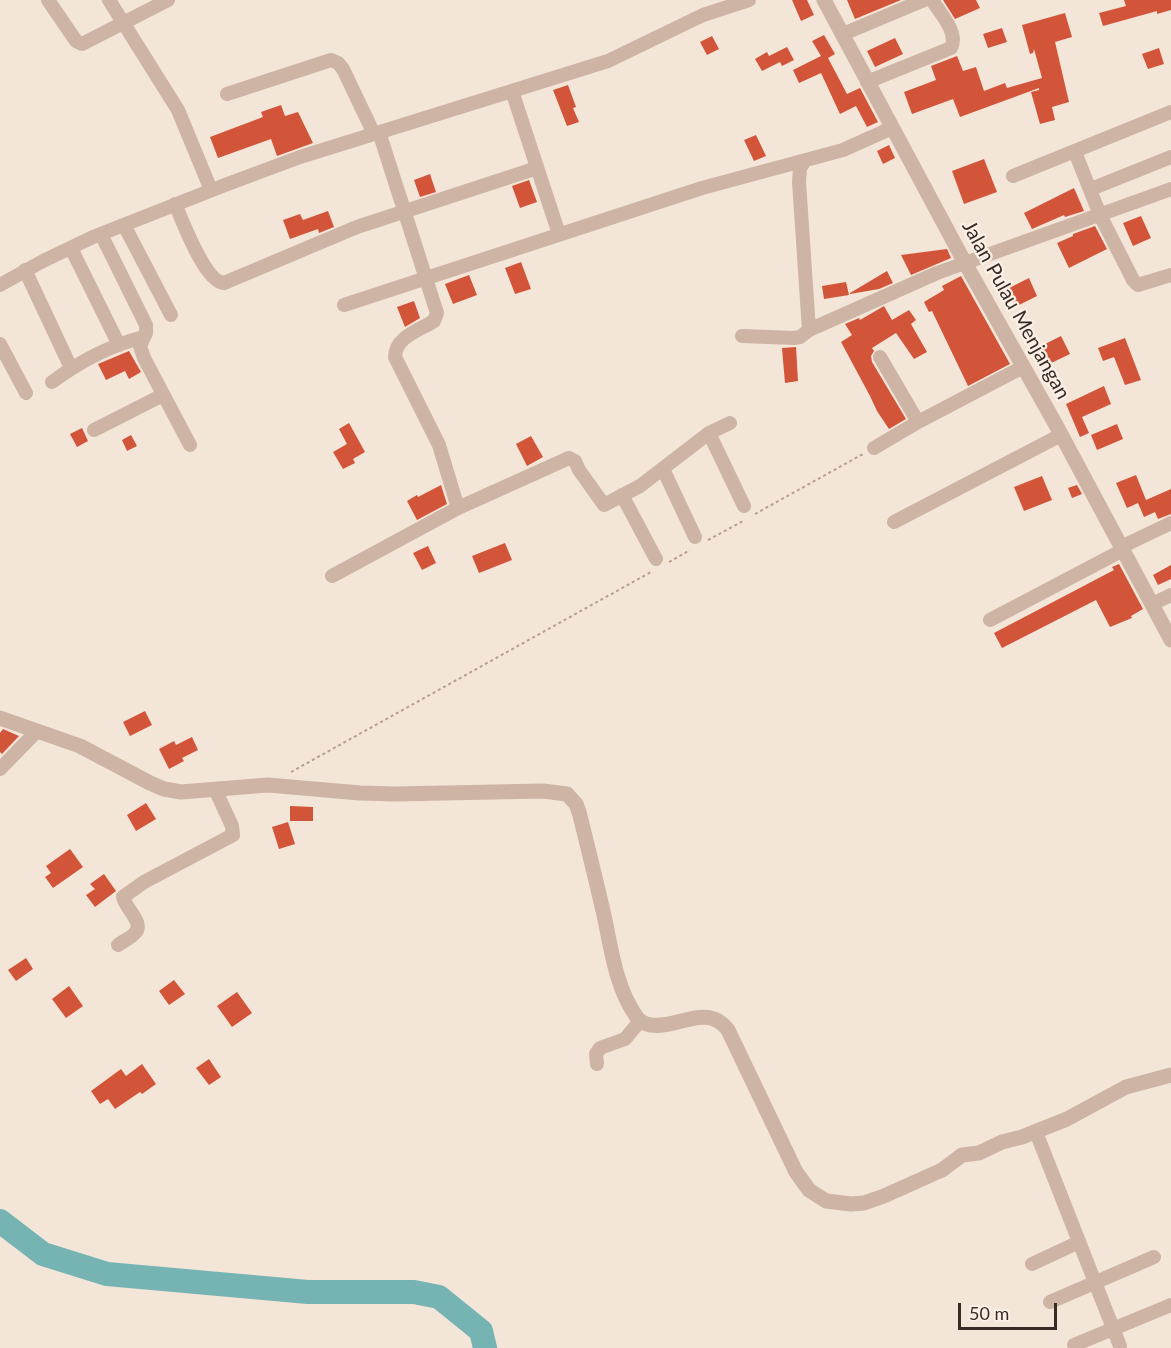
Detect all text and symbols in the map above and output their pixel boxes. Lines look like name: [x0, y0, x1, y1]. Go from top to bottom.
street label: Jalan Pulau Menjangan: [957, 217, 1075, 403]
scale bar: [961, 1291, 1060, 1329]
text: 50 m: [969, 1302, 1009, 1324]

